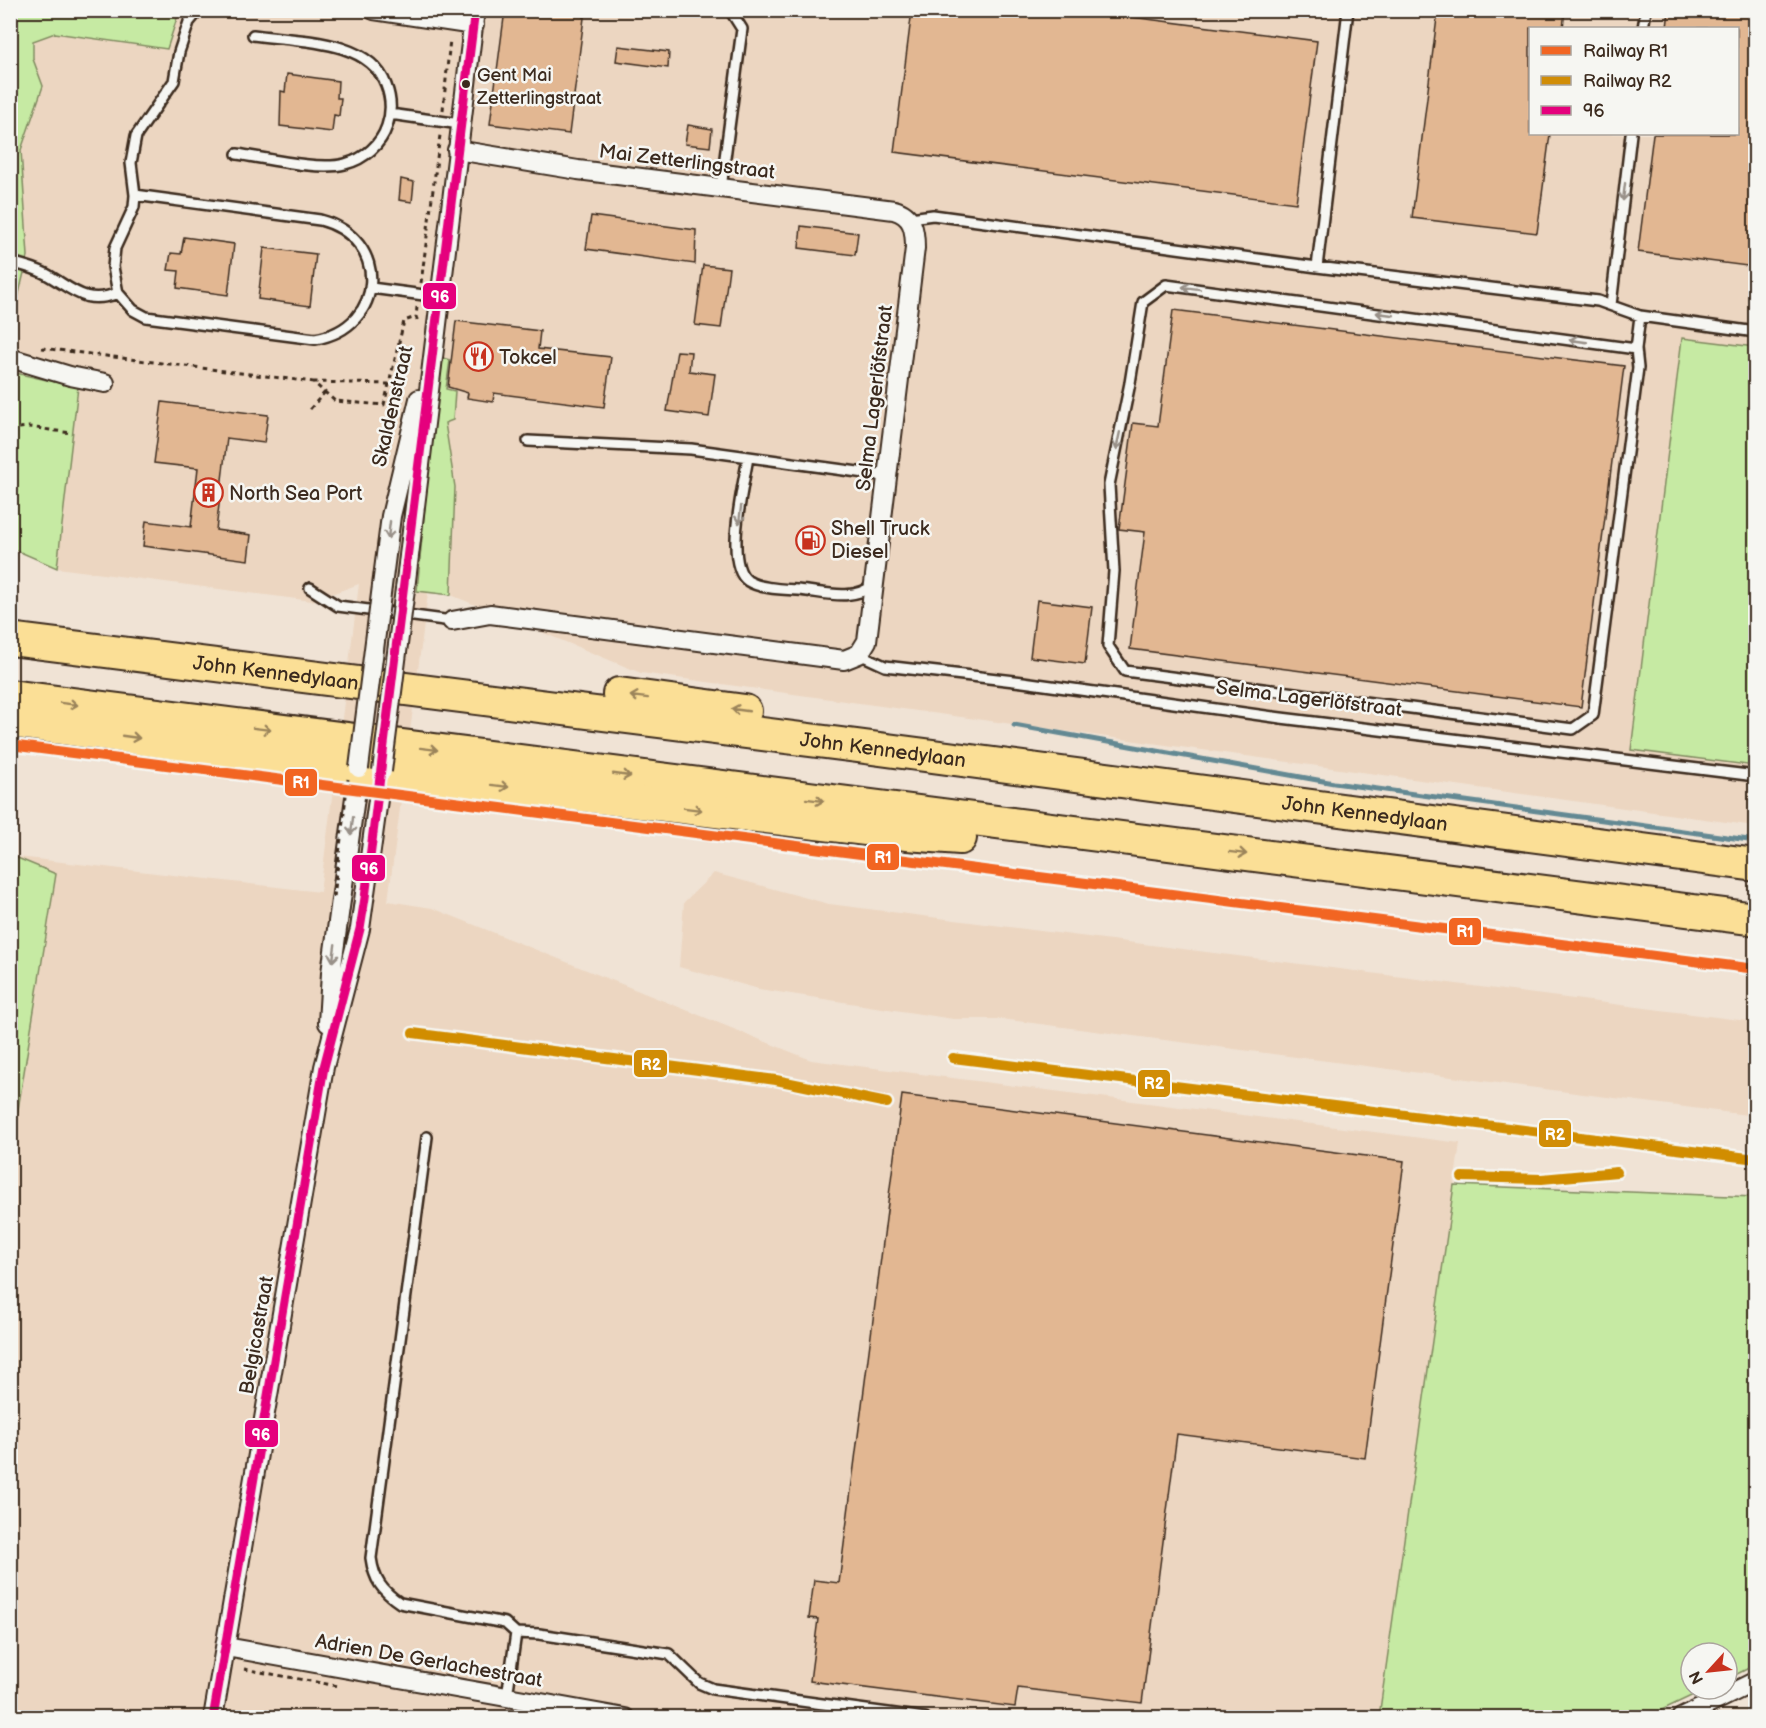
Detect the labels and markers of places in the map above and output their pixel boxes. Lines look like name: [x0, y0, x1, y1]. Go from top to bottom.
place label: Gent Mai Zetterlingstraat: [476, 65, 602, 109]
marker: Gent Mai Zetterlingstraat: [460, 78, 472, 90]
restaurant icon: Tokcel: [462, 341, 494, 373]
place label: Tokcel: [499, 346, 557, 370]
building icon: North Sea Port: [192, 477, 224, 509]
place label: North Sea Port: [229, 482, 362, 506]
place label: Shell Truck Diesel: [831, 517, 930, 564]
fuel station icon: Shell Truck Diesel: [794, 524, 826, 556]

